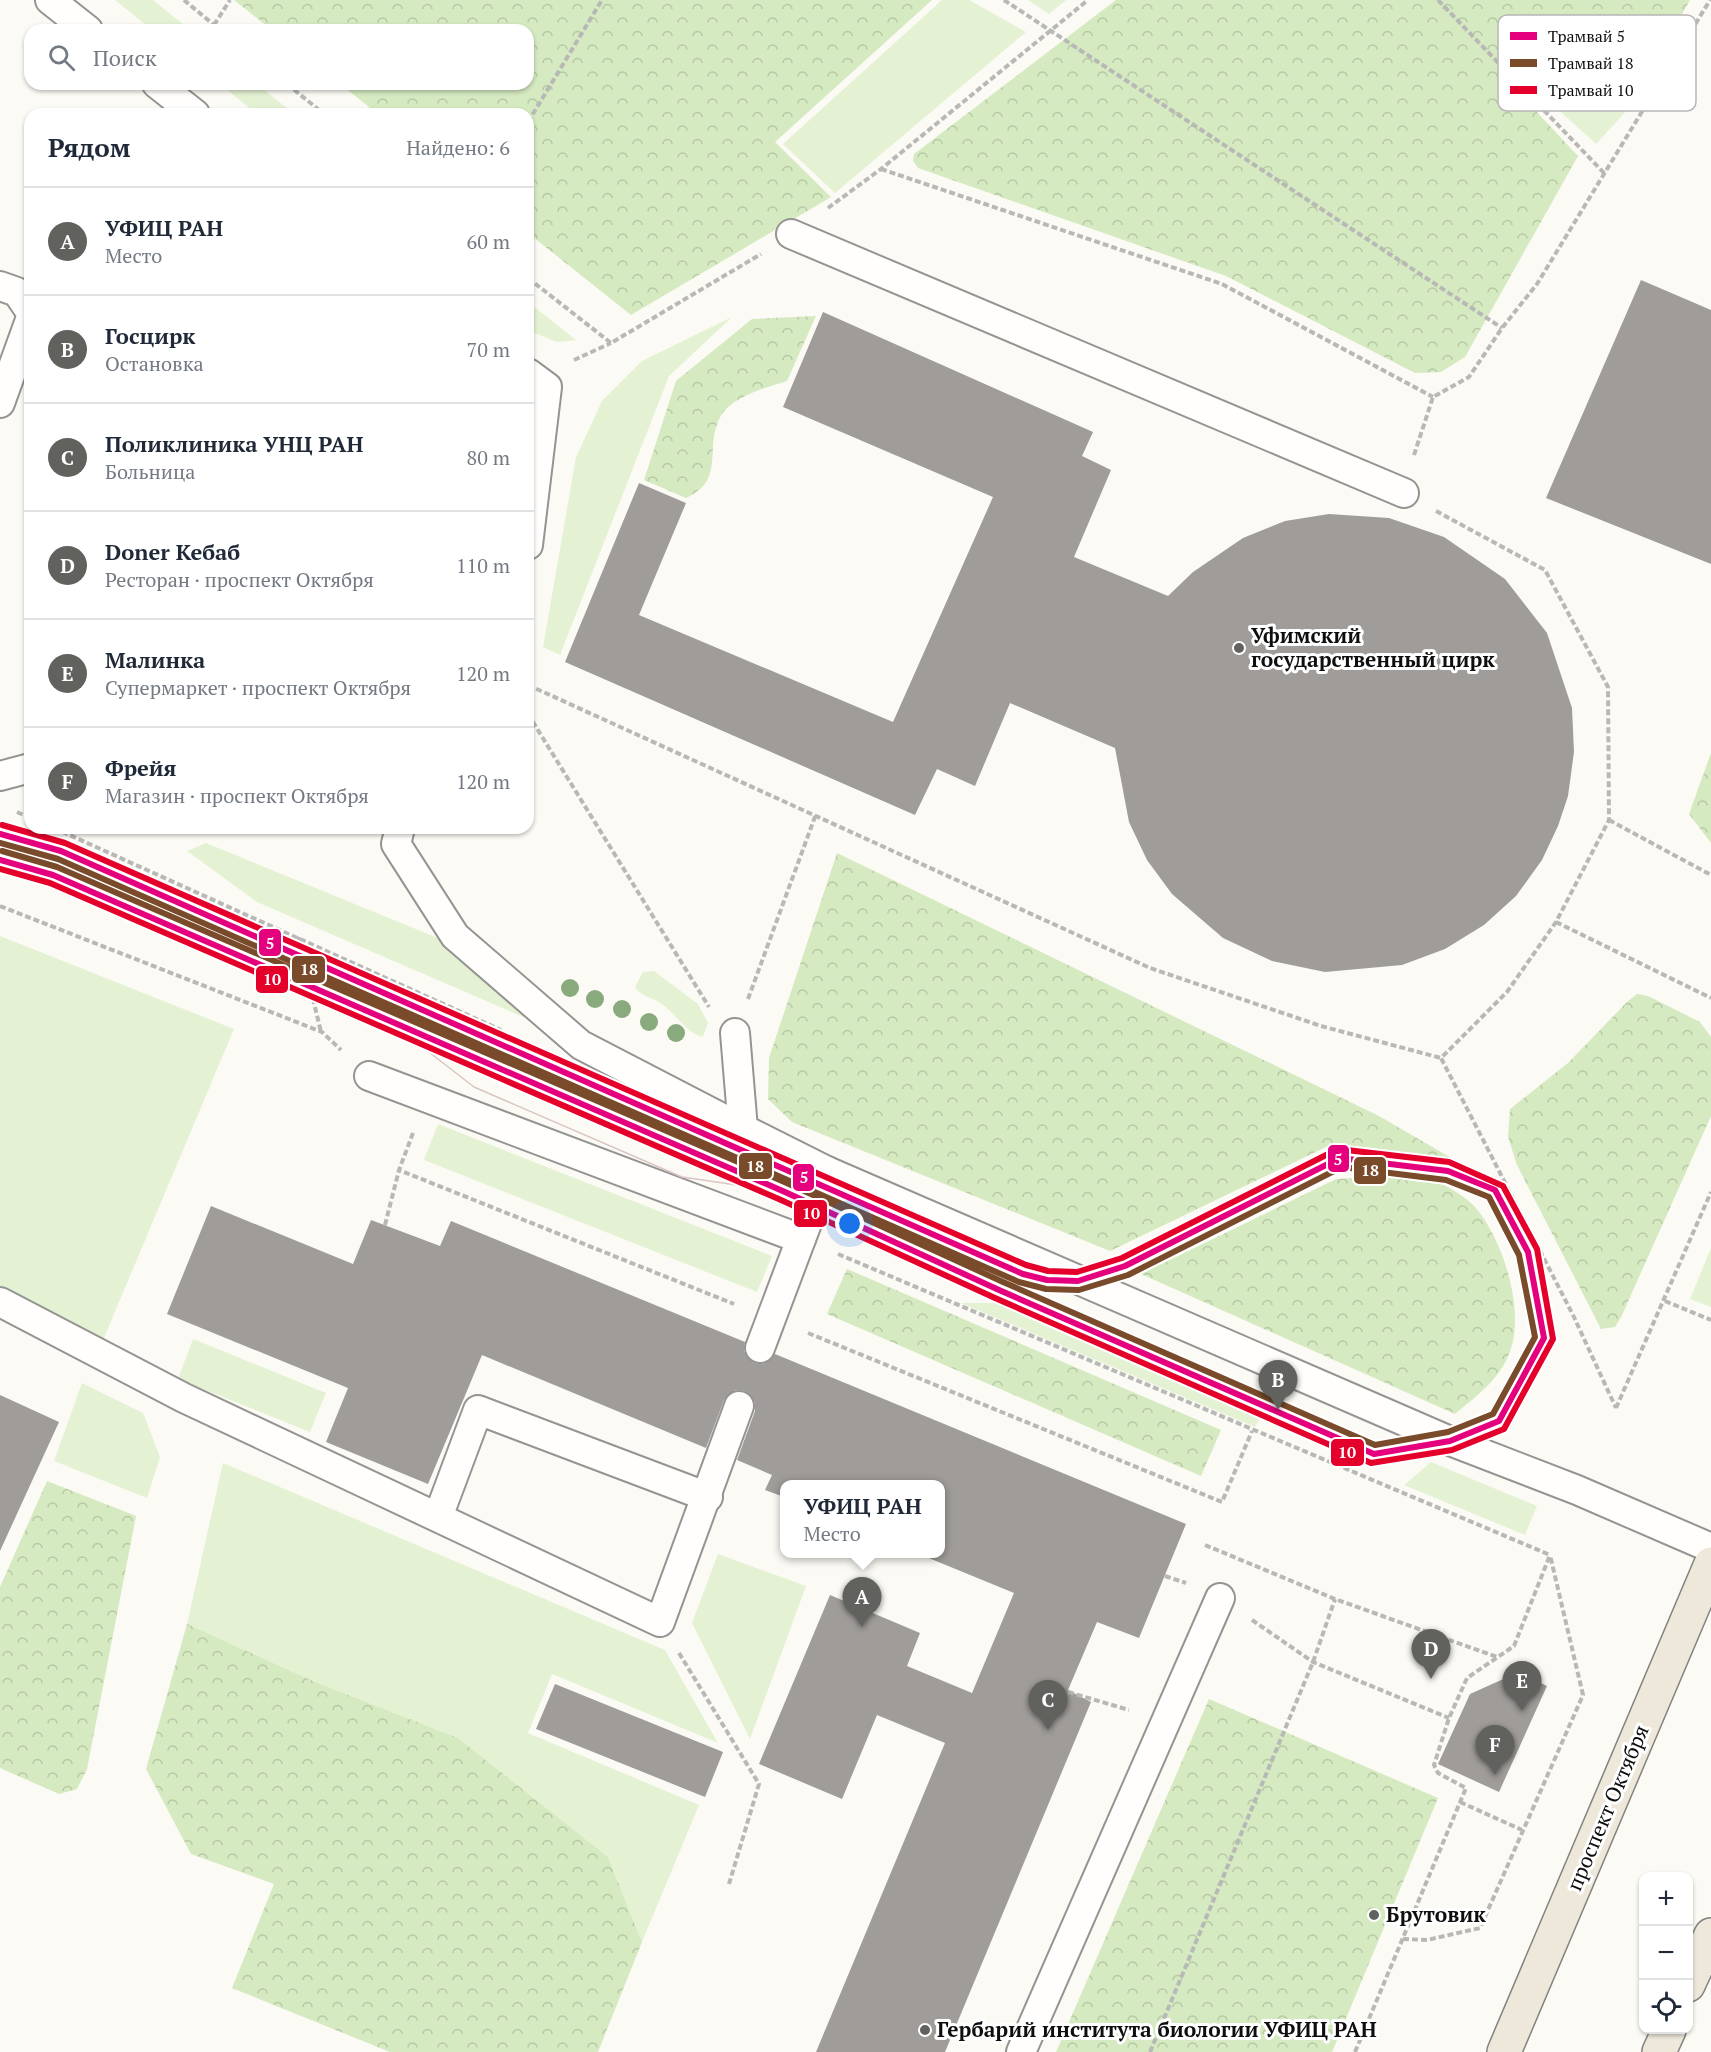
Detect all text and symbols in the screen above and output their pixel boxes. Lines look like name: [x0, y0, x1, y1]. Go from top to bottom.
legend: [1498, 15, 1696, 111]
search box: [24, 24, 534, 90]
text: Трамвай 5: [1548, 25, 1625, 47]
icon: search: [45, 41, 78, 74]
text: Поиск: [93, 43, 157, 72]
text: Трамвай 18: [1548, 52, 1634, 74]
text: Трамвай 10: [1548, 79, 1634, 101]
text: Рядом: [48, 130, 131, 164]
text: Найдено: 6: [406, 134, 510, 161]
text: УФИЦ РАН: [105, 213, 223, 242]
text: A: [60, 228, 75, 255]
text: 60 m: [467, 228, 510, 255]
text: Место: [105, 242, 162, 269]
text: Госцирк: [105, 321, 195, 350]
text: B: [61, 336, 74, 363]
text: 70 m: [467, 336, 510, 363]
text: Остановка: [105, 350, 204, 377]
text: Поликлиника УНЦ РАН: [105, 429, 363, 458]
text: C: [61, 444, 74, 471]
text: 80 m: [467, 444, 510, 471]
text: Больница: [105, 458, 195, 485]
text: Doner Кебаб: [105, 537, 240, 566]
text: D: [60, 552, 75, 579]
text: 110 m: [456, 552, 510, 579]
text: Ресторан · проспект Октября: [105, 566, 374, 593]
place label: Уфимский государственный цирк: [1251, 621, 1495, 673]
marker: Уфимский государственный цирк: [1232, 641, 1246, 655]
text: Малинка: [105, 645, 205, 674]
text: E: [61, 660, 74, 687]
text: 120 m: [456, 660, 510, 687]
text: Супермаркет · проспект Октября: [105, 674, 411, 701]
text: Фрейя: [105, 753, 176, 782]
text: F: [62, 768, 73, 795]
text: 120 m: [456, 768, 510, 795]
text: Магазин · проспект Октября: [105, 782, 369, 809]
line badge: 5: [258, 928, 282, 957]
text: 5: [265, 932, 275, 954]
line badge: 18: [291, 955, 326, 984]
text: 18: [300, 958, 318, 980]
line badge: 10: [255, 965, 289, 994]
text: 10: [263, 968, 281, 990]
line badge: 5: [1327, 1144, 1350, 1173]
text: 5: [1333, 1148, 1343, 1170]
line badge: 18: [738, 1152, 773, 1180]
text: 18: [746, 1155, 764, 1177]
line badge: 18: [1353, 1156, 1387, 1185]
text: 18: [1361, 1159, 1379, 1181]
line badge: 5: [792, 1163, 815, 1192]
text: 5: [799, 1166, 809, 1188]
line badge: 10: [793, 1199, 828, 1228]
text: 10: [802, 1202, 820, 1224]
your location: [835, 1209, 864, 1238]
pin: B: [1258, 1360, 1298, 1410]
line badge: 10: [1330, 1438, 1365, 1467]
text: 10: [1338, 1441, 1356, 1463]
popup: [780, 1480, 945, 1558]
text: УФИЦ РАН: [803, 1491, 922, 1520]
text: Место: [803, 1520, 861, 1547]
pin: A: [842, 1578, 882, 1627]
pin: D: [1412, 1630, 1450, 1679]
pin: E: [1502, 1662, 1541, 1711]
pin: C: [1028, 1680, 1068, 1730]
street label: проспект Октября: [1559, 1720, 1655, 1895]
pin: F: [1476, 1726, 1514, 1775]
map controls: [1639, 1872, 1693, 2034]
button: +: [1639, 1872, 1693, 1926]
place label: Брутовик: [1386, 1900, 1486, 1928]
marker: Брутовик: [1367, 1908, 1381, 1922]
button: −: [1639, 1926, 1693, 1980]
button: locate: [1639, 1980, 1693, 2034]
place label: Гербарий института биологии УФИЦ РАН: [937, 2015, 1377, 2043]
marker: Гербарий института биологии УФИЦ РАН: [918, 2023, 932, 2037]

